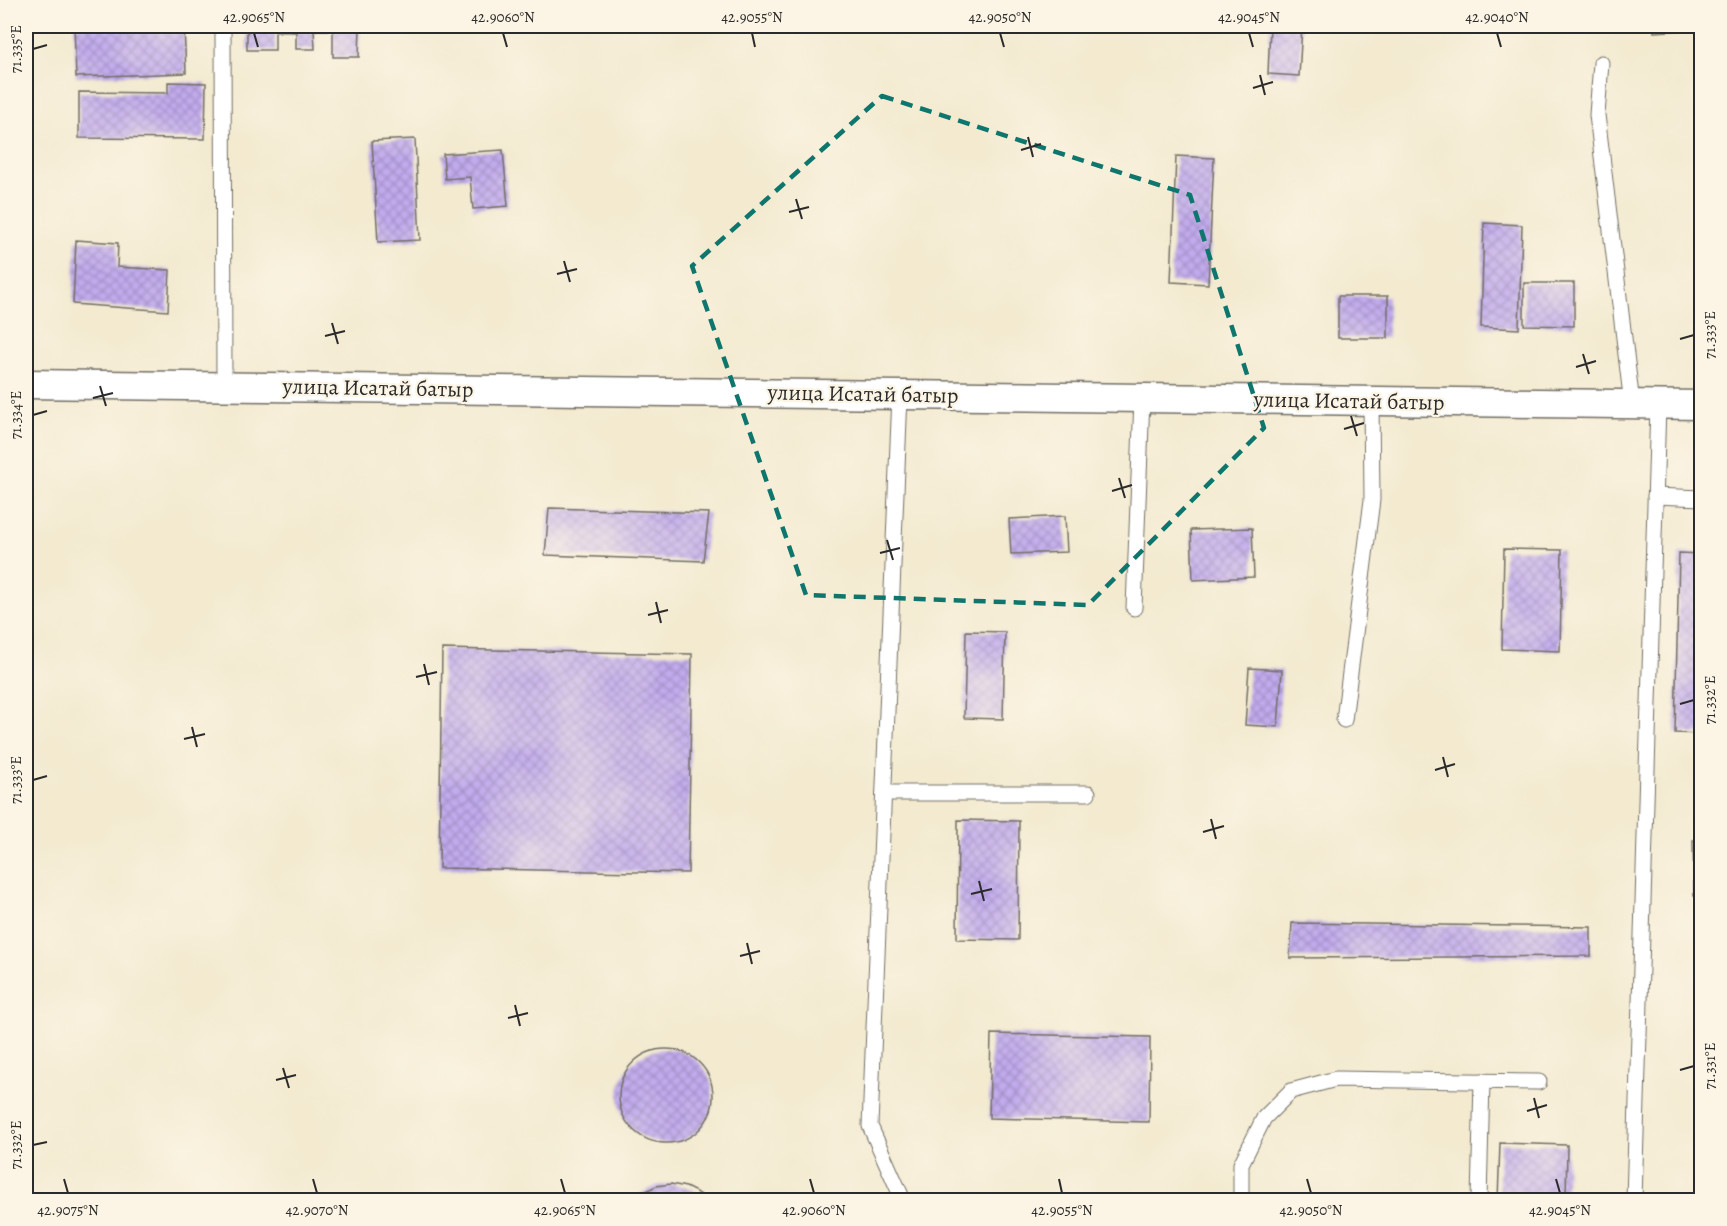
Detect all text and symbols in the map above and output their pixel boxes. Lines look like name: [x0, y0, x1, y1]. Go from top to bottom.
text: 42.9065°N: [223, 7, 285, 27]
text: 42.9060°N: [471, 7, 535, 27]
text: 42.9055°N: [721, 7, 783, 27]
text: 42.9050°N: [968, 7, 1032, 27]
text: 42.9045°N: [1218, 7, 1280, 27]
text: 42.9040°N: [1465, 7, 1529, 27]
text: 71.335°E: [6, 25, 26, 73]
text: 71.333°E: [1700, 311, 1720, 359]
street label: улица Исатай батыр: [281, 371, 474, 405]
street label: улица Исатай батыр: [766, 377, 959, 411]
street label: улица Исатай батыр: [1252, 384, 1445, 418]
text: 71.334°E: [6, 391, 26, 439]
text: 71.332°E: [1700, 675, 1720, 725]
text: 71.333°E: [6, 756, 26, 804]
text: 71.331°E: [1700, 1042, 1720, 1090]
text: 71.332°E: [6, 1120, 26, 1170]
text: 42.9075°N: [37, 1200, 99, 1220]
text: 42.9070°N: [286, 1200, 349, 1220]
text: 42.9065°N: [534, 1200, 596, 1220]
text: 42.9060°N: [782, 1200, 846, 1220]
text: 42.9055°N: [1031, 1200, 1093, 1220]
text: 42.9050°N: [1279, 1200, 1343, 1220]
text: 42.9045°N: [1529, 1200, 1591, 1220]

